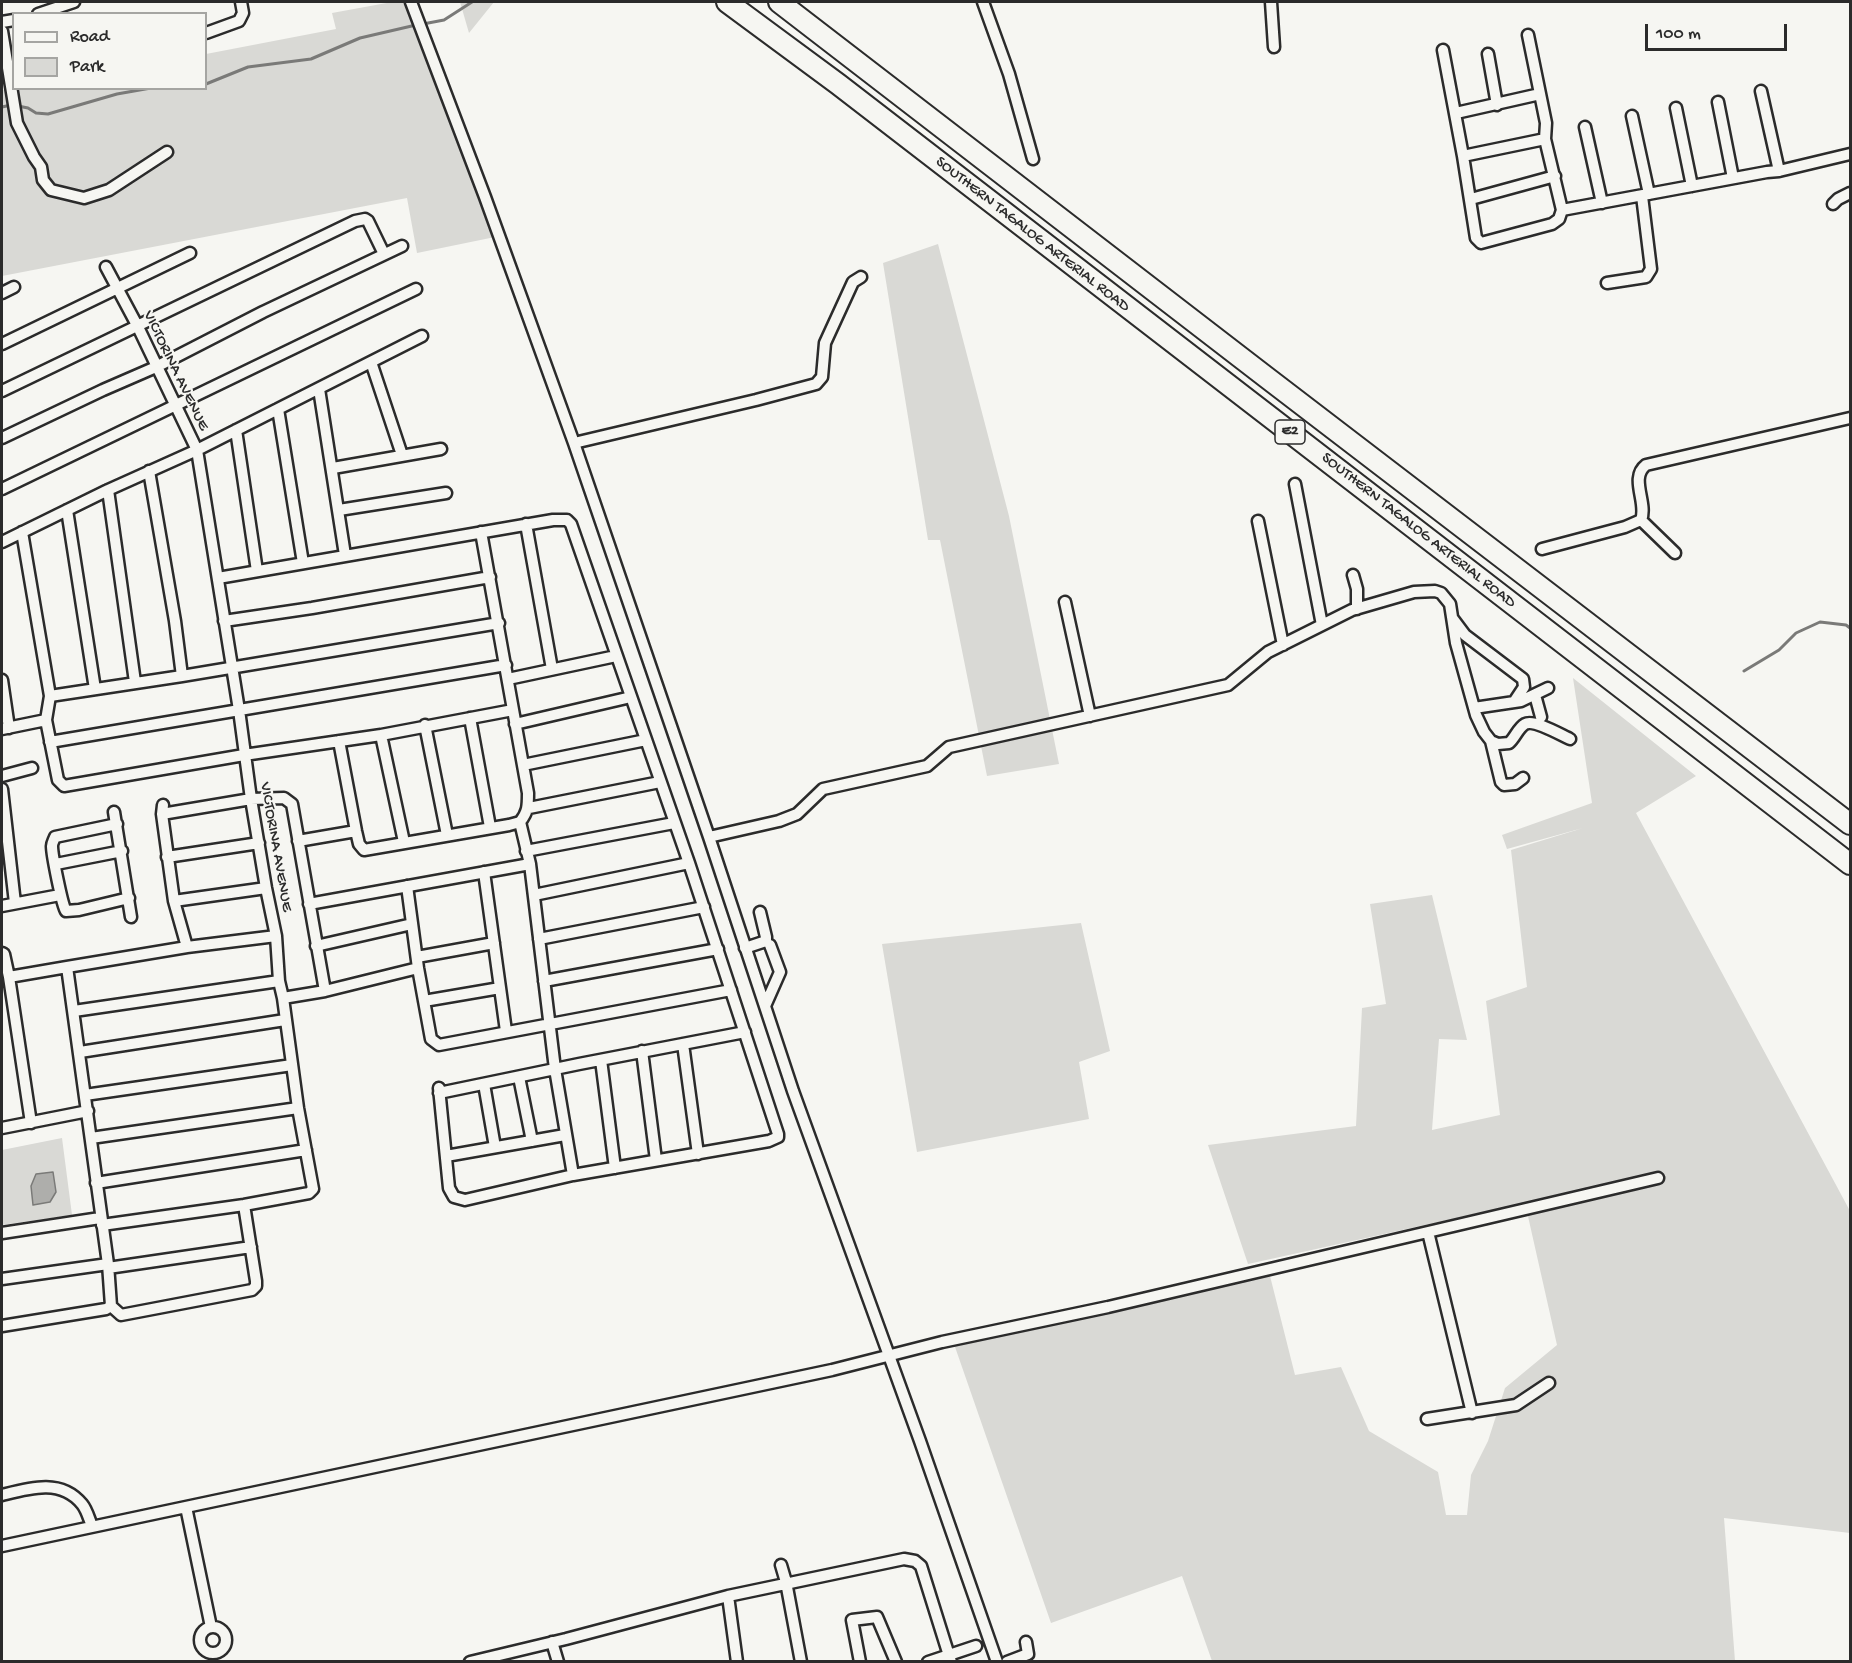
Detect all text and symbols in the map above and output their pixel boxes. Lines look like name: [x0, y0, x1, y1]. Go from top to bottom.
legend: [12, 12, 207, 90]
scale bar: [1648, 12, 1790, 50]
text: 100 m: [1656, 24, 1701, 45]
text: Road: [70, 27, 109, 48]
text: Park: [70, 57, 104, 78]
street label: SOUTHERN TAGALOG ARTERIAL ROAD: [931, 153, 1133, 317]
street label: VICTORINA AVENUE: [138, 308, 212, 434]
road number: E2: [1275, 420, 1305, 444]
street label: SOUTHERN TAGALOG ARTERIAL ROAD: [1317, 449, 1519, 613]
street label: VICTORINA AVENUE: [254, 781, 296, 913]

